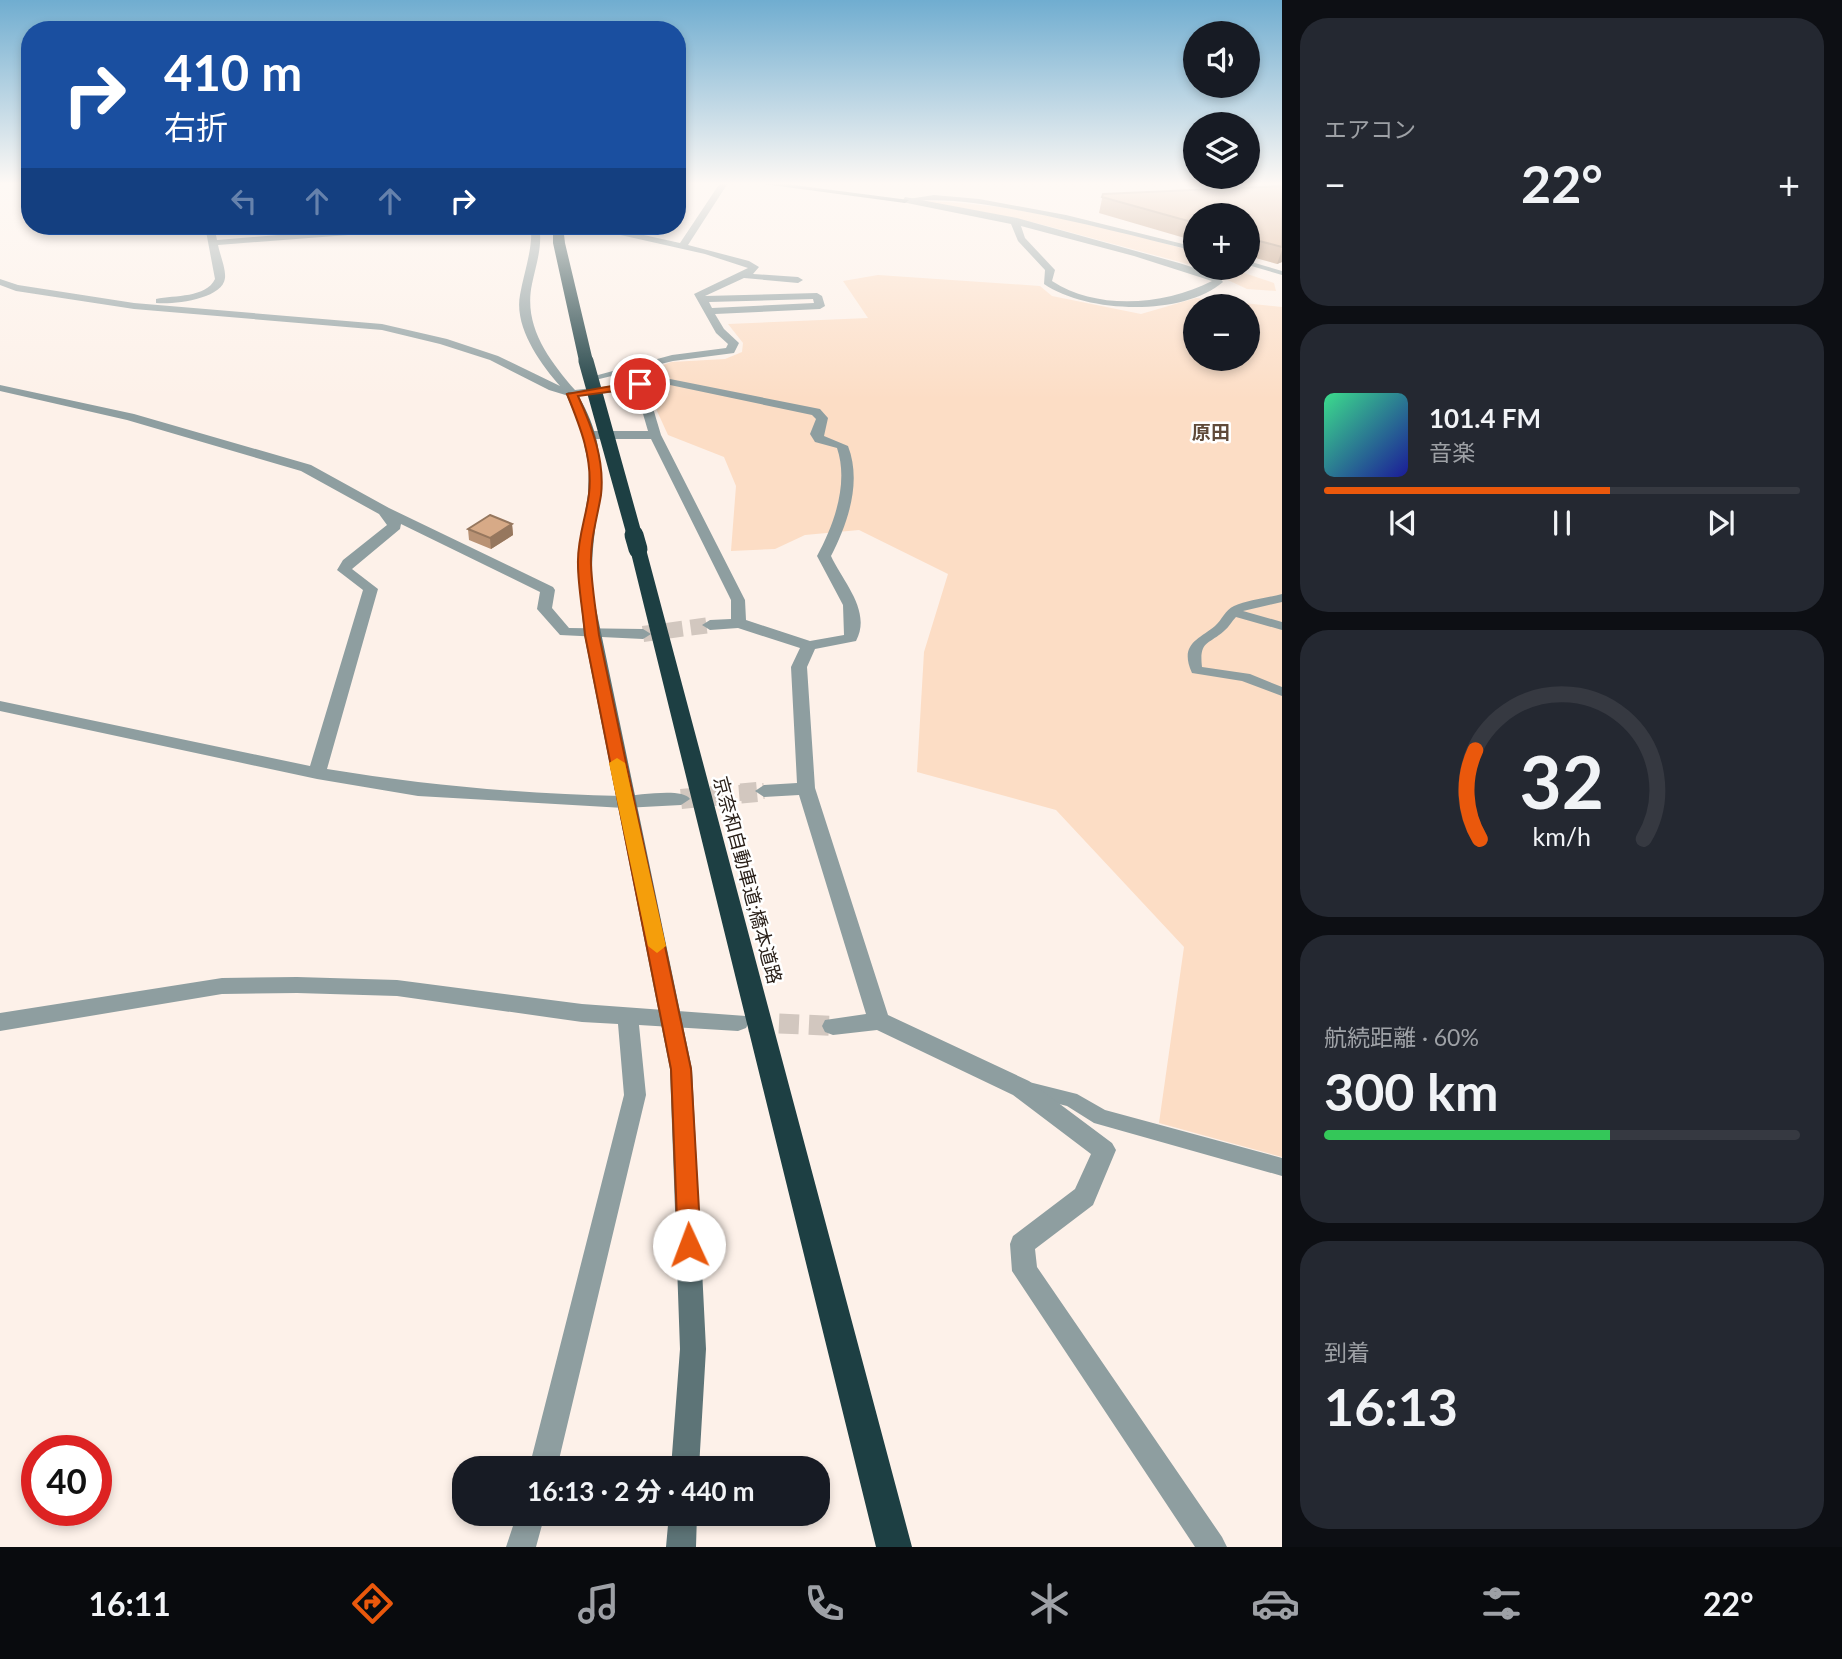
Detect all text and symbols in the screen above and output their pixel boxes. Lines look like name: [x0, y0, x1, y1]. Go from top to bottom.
map controls: [1183, 21, 1260, 371]
button: sound: [1183, 21, 1260, 98]
text: 410 m: [164, 43, 302, 101]
icon: right: [49, 49, 140, 140]
text: 右折: [164, 107, 228, 146]
button: layers: [1183, 112, 1260, 189]
text: エアコン: [1324, 115, 1416, 143]
text: 22°: [1521, 152, 1603, 214]
text: −: [1324, 161, 1346, 207]
text: +: [1778, 161, 1800, 207]
icon: left: [225, 182, 263, 220]
icon: ahead: [298, 182, 336, 220]
icon: ahead: [371, 182, 409, 220]
icon: right: [444, 182, 482, 220]
button: +: [1183, 203, 1260, 280]
button: −: [1183, 294, 1260, 371]
pin: [610, 354, 670, 414]
icon: arrive: [621, 365, 659, 403]
text: 101.4 FM: [1429, 402, 1541, 434]
district label: 原田: [1192, 420, 1230, 443]
text: 音楽: [1429, 438, 1475, 466]
icon: previous: [1384, 504, 1422, 542]
icon: pause: [1543, 504, 1581, 542]
icon: next: [1702, 504, 1740, 542]
text: 32: [1520, 738, 1604, 826]
street label: 京奈和自動車道;橋本道路: [710, 774, 787, 986]
text: km/h: [1533, 821, 1591, 851]
text: 航続距離 · 60%: [1324, 1023, 1479, 1051]
text: 300 km: [1324, 1060, 1498, 1122]
position arrow: [652, 1208, 726, 1282]
text: 到着: [1324, 1338, 1370, 1366]
text: 16:13: [1324, 1375, 1458, 1437]
speed limit sign: 40: [21, 1435, 112, 1526]
text: 16:13 · 2 分 · 440 m: [527, 1475, 755, 1507]
icon: directions: [348, 1579, 397, 1628]
icon: music: [574, 1579, 623, 1628]
icon: phone: [800, 1579, 849, 1628]
icon: climate: [1025, 1579, 1074, 1628]
icon: car: [1251, 1579, 1300, 1628]
icon: filters: [1477, 1579, 1526, 1628]
text: 16:11: [88, 1584, 171, 1623]
text: 22°: [1703, 1584, 1753, 1623]

